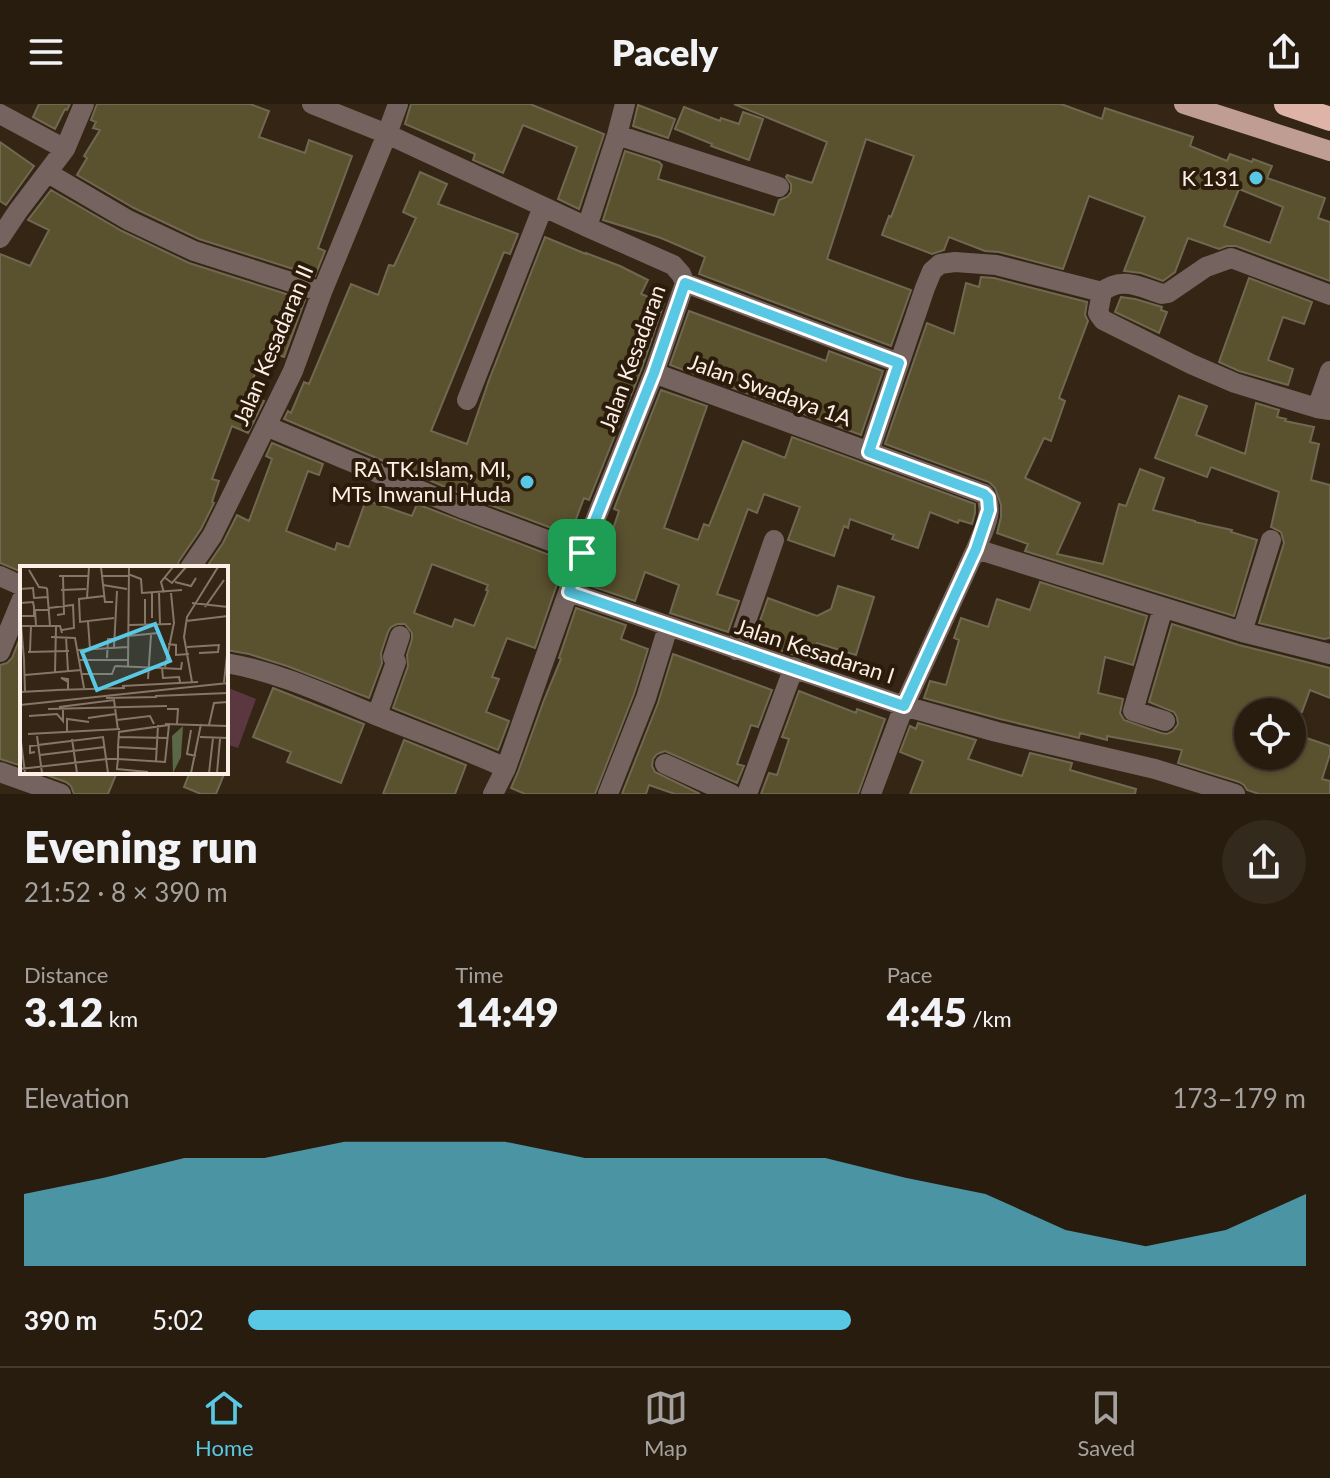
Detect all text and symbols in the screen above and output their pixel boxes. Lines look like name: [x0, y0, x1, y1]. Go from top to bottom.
icon: menu: [24, 30, 68, 74]
text: Pacely: [612, 30, 718, 74]
icon: share: [1262, 30, 1306, 74]
place label: K 131: [1182, 164, 1240, 191]
marker: K 131: [1247, 169, 1265, 187]
street label: Jalan Kesadaran II: [227, 260, 319, 429]
street label: Jalan Kesadaran: [593, 281, 671, 435]
street label: Jalan Swadaya 1A: [685, 347, 856, 432]
place label: RA TK.Islam, MI, MTs Inwanul Huda: [331, 455, 511, 507]
marker: RA TK.Islam, MI, MTs Inwanul Huda: [518, 473, 536, 491]
pin: [548, 519, 616, 587]
icon: arrive: [560, 531, 604, 575]
inset map: [20, 566, 228, 774]
street label: Jalan Kesadaran I: [732, 612, 898, 689]
map controls: [1234, 698, 1306, 770]
button: locate: [1234, 698, 1306, 770]
text: Evening run: [24, 820, 258, 872]
button: share: [1222, 820, 1306, 904]
text: 21:52 · 8 × 390 m: [24, 876, 228, 908]
text: Distance: [24, 961, 108, 988]
text: Time: [455, 961, 503, 988]
text: Pace: [887, 961, 932, 988]
text: 3.12: [24, 988, 103, 1036]
text: 14:49: [455, 988, 559, 1036]
text: 4:45: [887, 988, 967, 1036]
text: km: [103, 1005, 138, 1032]
text: /km: [967, 1005, 1012, 1032]
text: Elevation: [24, 1082, 130, 1114]
text: 173–179 m: [1172, 1082, 1306, 1114]
text: 390 m: [24, 1304, 97, 1336]
text: 5:02: [152, 1304, 204, 1336]
tab: Home: [195, 1386, 254, 1461]
tab: Map: [644, 1386, 688, 1461]
tab: Saved: [1078, 1386, 1135, 1461]

